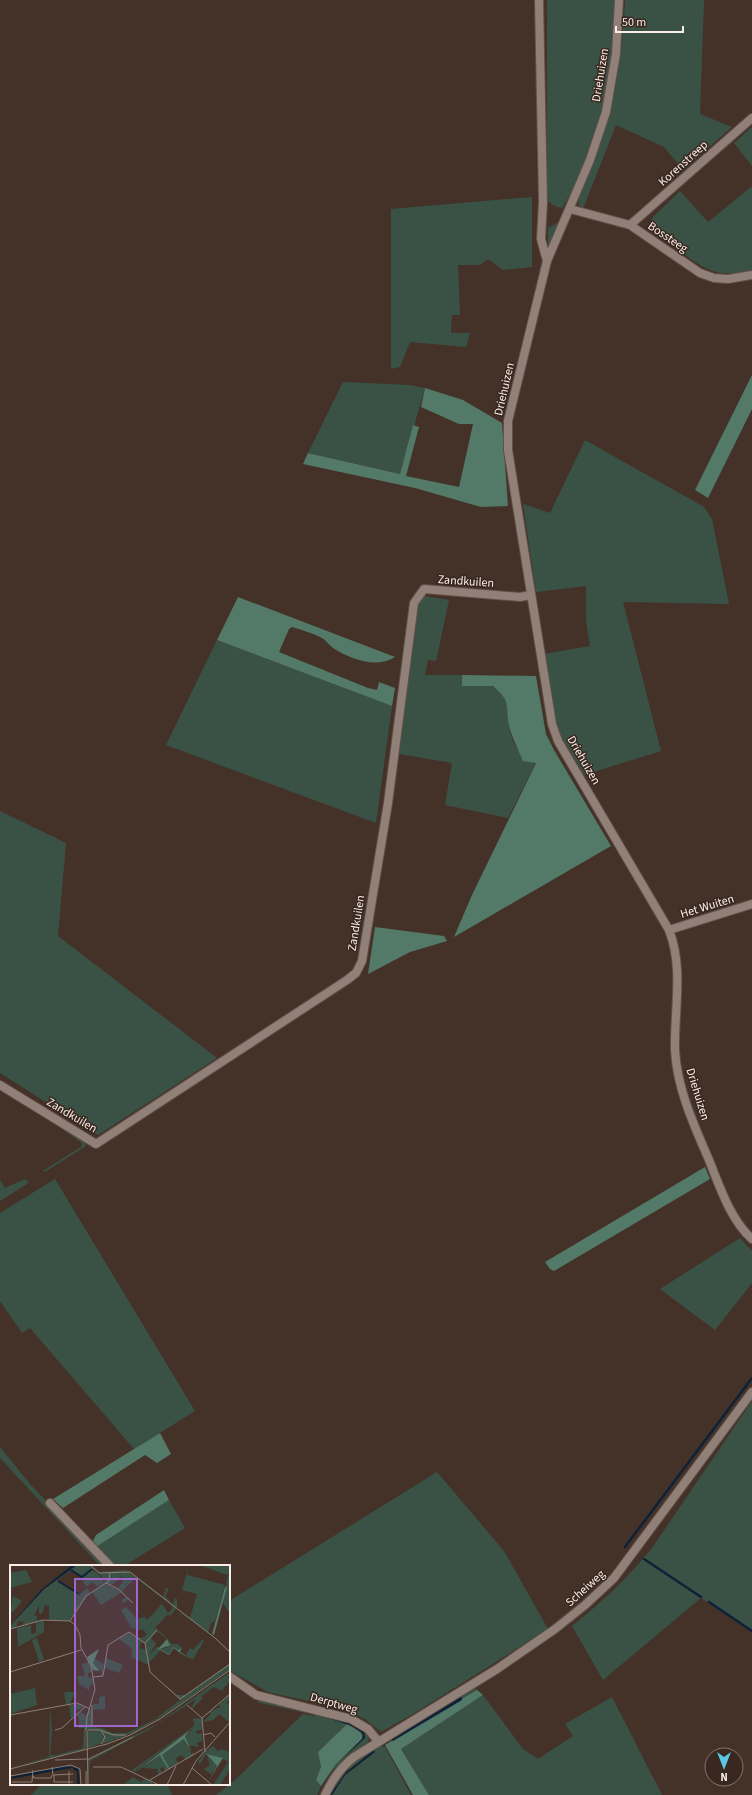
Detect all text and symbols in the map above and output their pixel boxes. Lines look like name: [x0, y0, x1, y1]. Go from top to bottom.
scale bar: [616, 8, 683, 34]
text: 50 m: [622, 14, 646, 31]
street label: Driehuizen: [588, 47, 613, 103]
street label: Korenstreep: [655, 136, 712, 190]
street label: Bossteeg: [644, 218, 691, 257]
street label: Driehuizen: [490, 361, 519, 417]
street label: Zandkuilen: [437, 571, 495, 592]
street label: Driehuizen: [563, 733, 604, 788]
street label: Het Wuiten: [678, 890, 736, 923]
street label: Zandkuilen: [344, 894, 369, 952]
street label: Driehuizen: [682, 1066, 714, 1122]
street label: Zandkuilen: [43, 1094, 100, 1137]
inset map: [10, 1565, 230, 1785]
street label: Scheiweg: [562, 1566, 609, 1611]
street label: Derptweg: [308, 1689, 360, 1718]
north arrow: [704, 1747, 744, 1787]
text: N: [720, 1769, 728, 1784]

